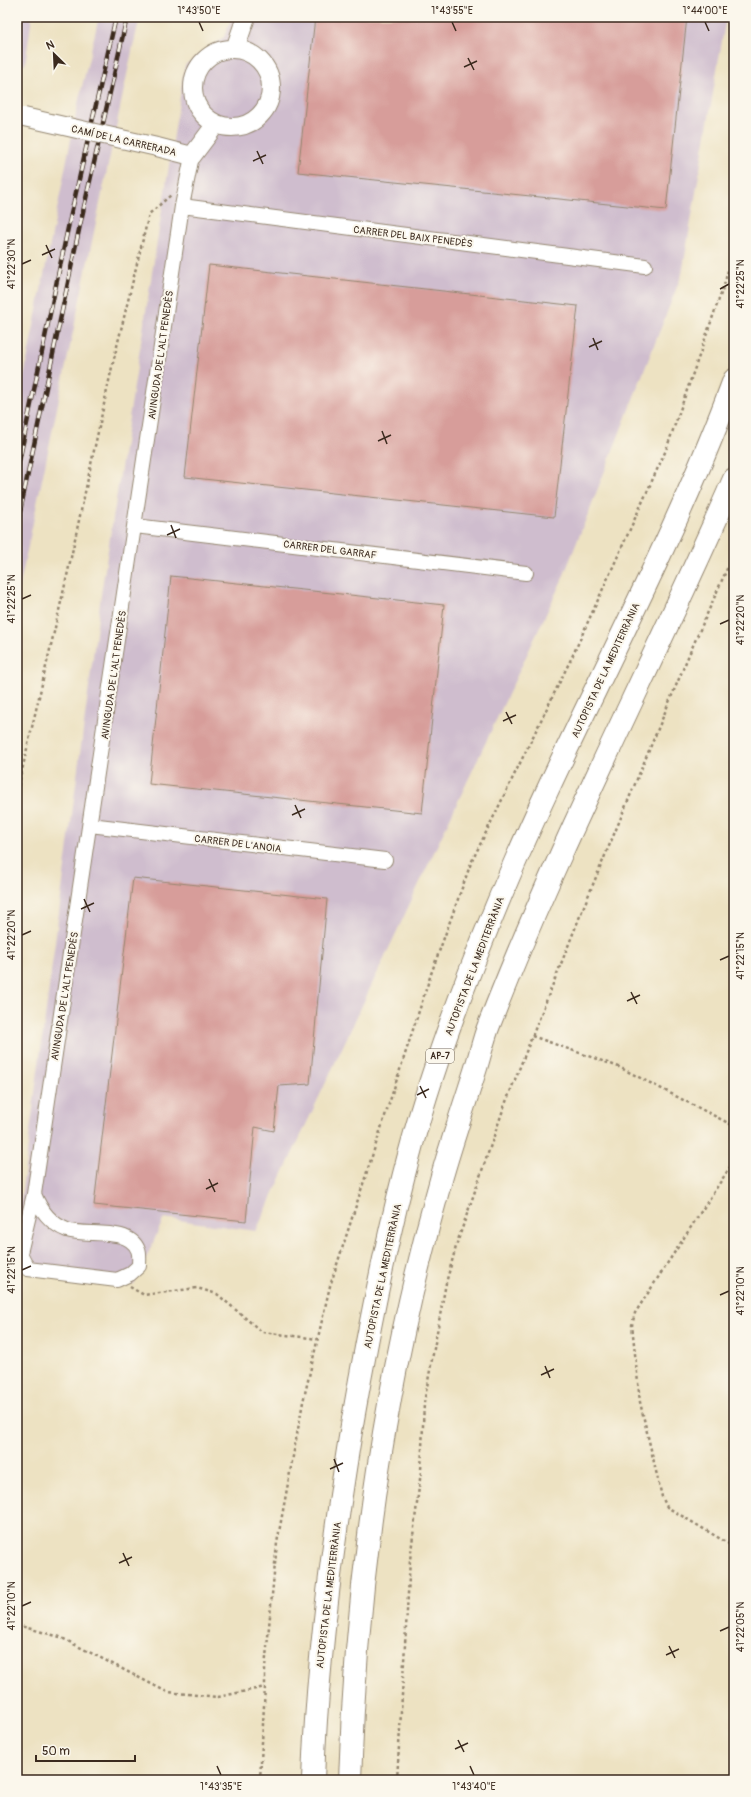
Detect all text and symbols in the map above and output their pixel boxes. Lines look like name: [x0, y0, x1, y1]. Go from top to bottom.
text: 1°43'50"E: [177, 5, 221, 17]
text: 1°43'55"E: [431, 5, 473, 17]
text: 1°44'00"E: [683, 5, 727, 17]
north arrow: [34, 34, 74, 74]
text: N: [44, 38, 57, 53]
street label: CAMÍ DE LA CARRERADA: [70, 122, 178, 159]
street label: CARRER DEL BAIX PENEDÈS: [353, 223, 473, 250]
text: 41°22'30"N: [6, 239, 18, 289]
text: 41°22'25"N: [735, 259, 747, 309]
street label: AVINGUDA DE L'ALT PENEDÈS: [145, 290, 176, 420]
street label: CARRER DEL GARRAF: [283, 538, 377, 562]
text: 41°22'25"N: [6, 574, 18, 624]
text: 41°22'20"N: [735, 595, 747, 645]
street label: AUTOPISTA DE LA MEDITERRÀNIA: [568, 600, 643, 740]
street label: AVINGUDA DE L'ALT PENEDÈS: [98, 610, 129, 740]
street label: CARRER DE L'ANOIA: [194, 833, 283, 855]
street label: AUTOPISTA DE LA MEDITERRÀNIA: [442, 894, 507, 1037]
text: 41°22'20"N: [6, 910, 18, 960]
street label: AVINGUDA DE L'ALT PENEDÈS: [48, 931, 81, 1061]
text: 41°22'15"N: [735, 932, 747, 980]
road number: AP-7: [426, 1049, 454, 1063]
street label: AUTOPISTA DE LA MEDITERRÀNIA: [361, 1202, 404, 1350]
text: 41°22'15"N: [6, 1246, 18, 1294]
text: 41°22'10"N: [735, 1266, 747, 1315]
street label: AUTOPISTA DE LA MEDITERRÀNIA: [313, 1520, 344, 1669]
text: 41°22'10"N: [6, 1581, 18, 1630]
text: 41°22'05"N: [735, 1602, 747, 1652]
scale bar: [36, 1737, 135, 1763]
text: 50 m: [42, 1744, 70, 1759]
text: 1°43'35"E: [200, 1781, 242, 1793]
text: 1°43'40"E: [452, 1781, 496, 1793]

